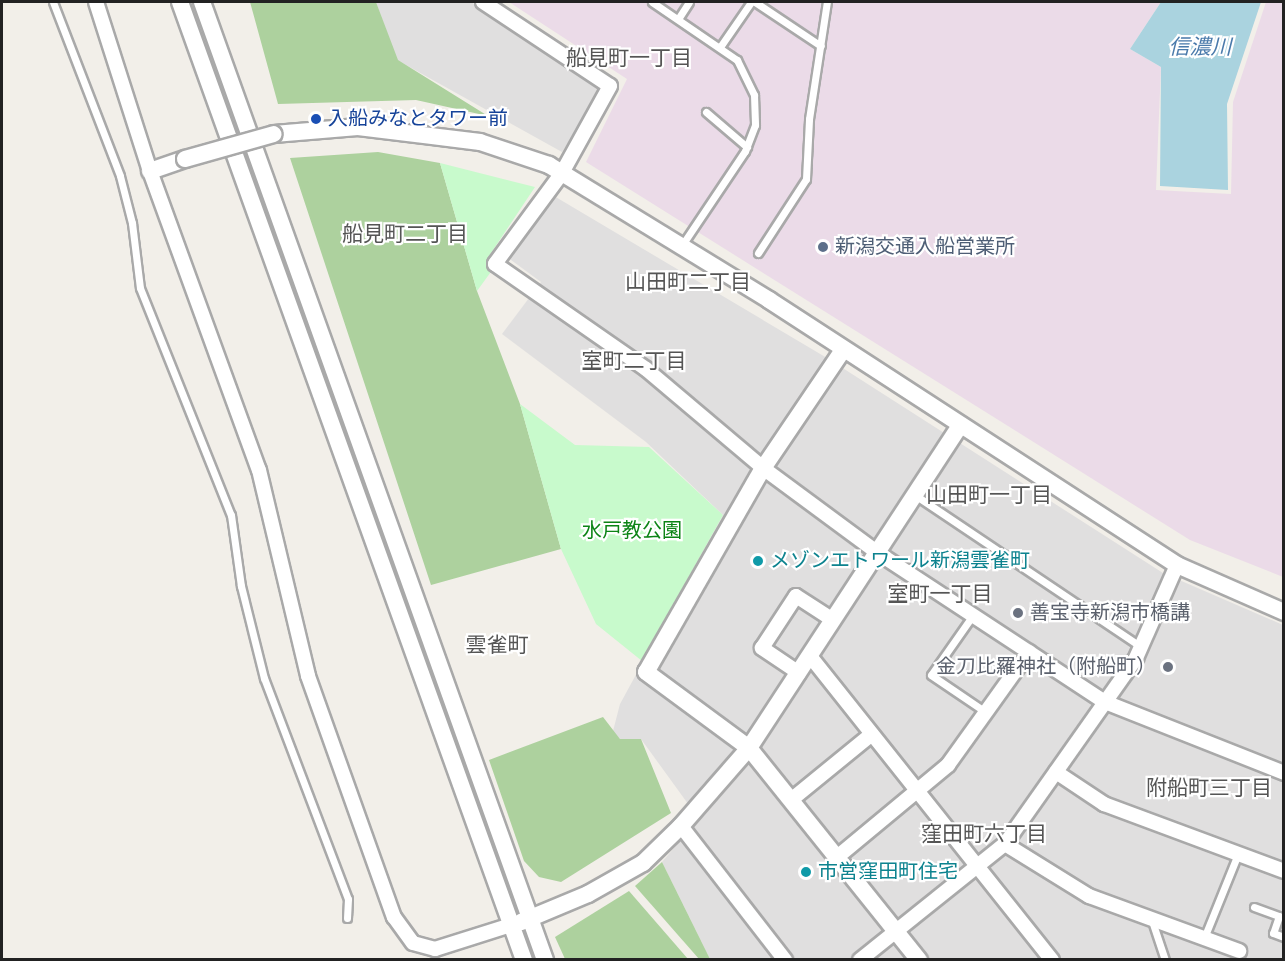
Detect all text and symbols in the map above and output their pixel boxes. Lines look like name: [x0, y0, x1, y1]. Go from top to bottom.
water label: 信濃川: [1169, 34, 1231, 60]
district label: 船見町一丁目: [566, 45, 692, 71]
place label: 入船みなとタワー前: [328, 107, 508, 131]
marker: 入船みなとタワー前: [309, 112, 323, 126]
district label: 船見町二丁目: [342, 221, 468, 247]
place label: 新潟交通入船営業所: [835, 235, 1015, 259]
marker: 新潟交通入船営業所: [816, 240, 830, 254]
district label: 山田町二丁目: [625, 269, 751, 295]
district label: 室町二丁目: [582, 348, 686, 374]
district label: 山田町一丁目: [926, 482, 1052, 508]
park label: 水戸教公園: [582, 519, 682, 543]
place label: メゾンエトワール新潟雲雀町: [770, 549, 1030, 573]
marker: メゾンエトワール新潟雲雀町: [751, 554, 765, 568]
district label: 室町一丁目: [888, 581, 992, 607]
place label: 善宝寺新潟市橋講: [1030, 601, 1190, 625]
marker: 善宝寺新潟市橋講: [1011, 606, 1025, 620]
district label: 雲雀町: [466, 632, 528, 658]
place label: 金刀比羅神社（附船町）: [936, 655, 1156, 679]
marker: 金刀比羅神社（附船町）: [1161, 660, 1175, 674]
district label: 附船町三丁目: [1146, 775, 1272, 801]
district label: 窪田町六丁目: [921, 821, 1047, 847]
place label: 市営窪田町住宅: [818, 860, 958, 884]
marker: 市営窪田町住宅: [799, 865, 813, 879]

